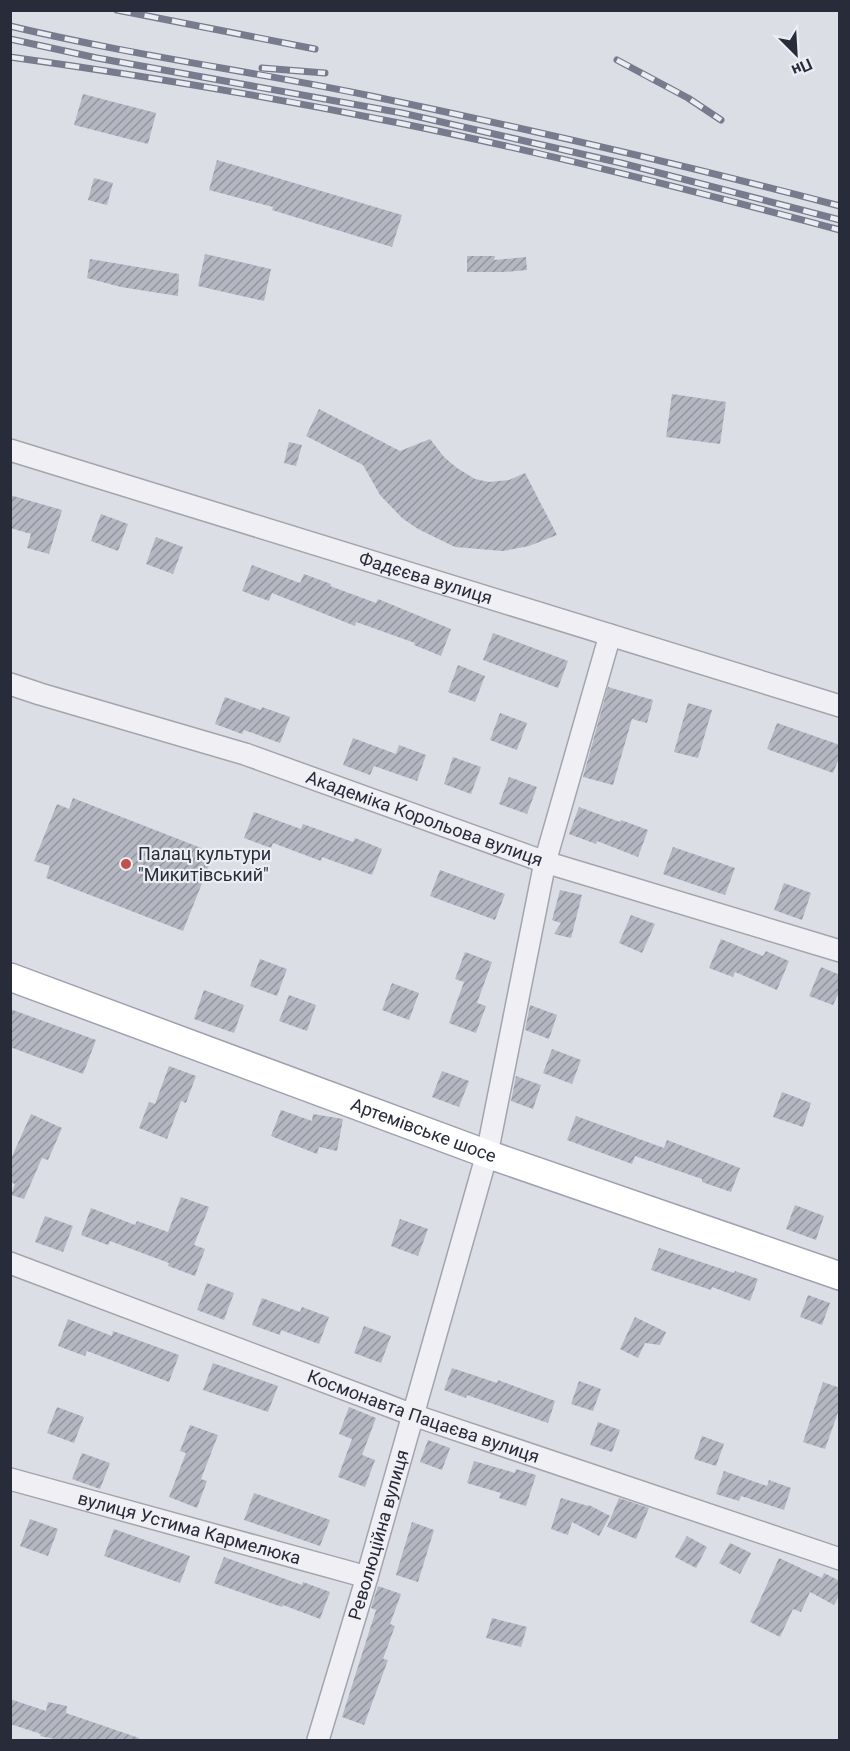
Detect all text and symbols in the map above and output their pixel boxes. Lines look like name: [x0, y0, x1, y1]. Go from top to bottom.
north arrow: [766, 24, 826, 84]
text: Пн: [789, 54, 815, 80]
street label: Фадєєва вулиця: [357, 547, 495, 608]
street label: Академіка Корольова вулиця: [303, 766, 546, 870]
place label: Палац культури "Микитівський": [138, 843, 271, 885]
marker: Палац культури "Микитівський": [119, 857, 133, 871]
street label: Артемівське шосе: [348, 1093, 499, 1166]
street label: Космонавта Пацаєва вулиця: [304, 1365, 542, 1467]
street label: Революційна вулиця: [344, 1447, 413, 1622]
street label: вулиця Устима Кармелюка: [76, 1487, 303, 1568]

